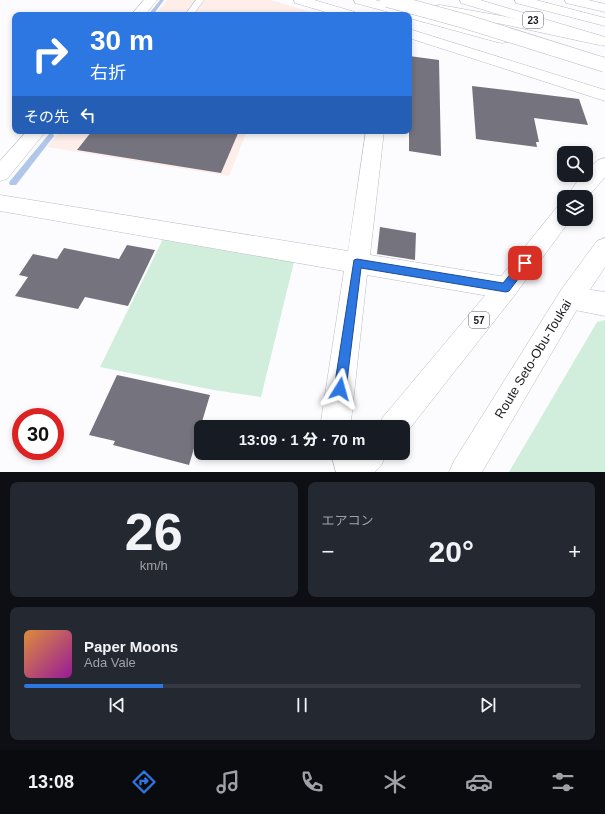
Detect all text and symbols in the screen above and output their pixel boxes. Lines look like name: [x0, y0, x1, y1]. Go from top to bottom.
road number: 23: [523, 12, 543, 28]
text: 30 m: [90, 25, 154, 56]
icon: right: [24, 28, 76, 80]
text: 右折: [90, 63, 126, 83]
icon: left: [77, 104, 99, 126]
text: その先: [24, 108, 69, 125]
map controls: [557, 146, 593, 226]
button: search: [557, 146, 593, 182]
button: layers: [557, 190, 593, 226]
pin: [508, 246, 542, 280]
icon: arrive: [514, 252, 536, 274]
street label: Route Seto-Obu-Toukai: [492, 297, 574, 421]
road number: 57: [469, 312, 489, 328]
position arrow: [319, 368, 361, 410]
speed limit sign: 30: [12, 408, 64, 460]
text: 13:09 · 1 分 · 70 m: [239, 431, 365, 448]
text: 26: [125, 503, 183, 561]
text: エアコン: [322, 513, 374, 528]
text: 20°: [429, 535, 474, 568]
text: −: [322, 539, 334, 564]
text: +: [568, 539, 581, 564]
text: km/h: [140, 558, 168, 573]
text: Paper Moons: [84, 638, 178, 655]
text: Ada Vale: [84, 655, 136, 670]
icon: previous: [106, 694, 128, 716]
icon: pause: [291, 694, 313, 716]
icon: next: [477, 694, 499, 716]
icon: directions: [130, 768, 158, 796]
icon: music: [214, 768, 242, 796]
icon: phone: [298, 768, 326, 796]
icon: climate: [381, 768, 409, 796]
icon: car: [465, 768, 493, 796]
icon: filters: [549, 768, 577, 796]
text: 13:08: [28, 772, 74, 792]

